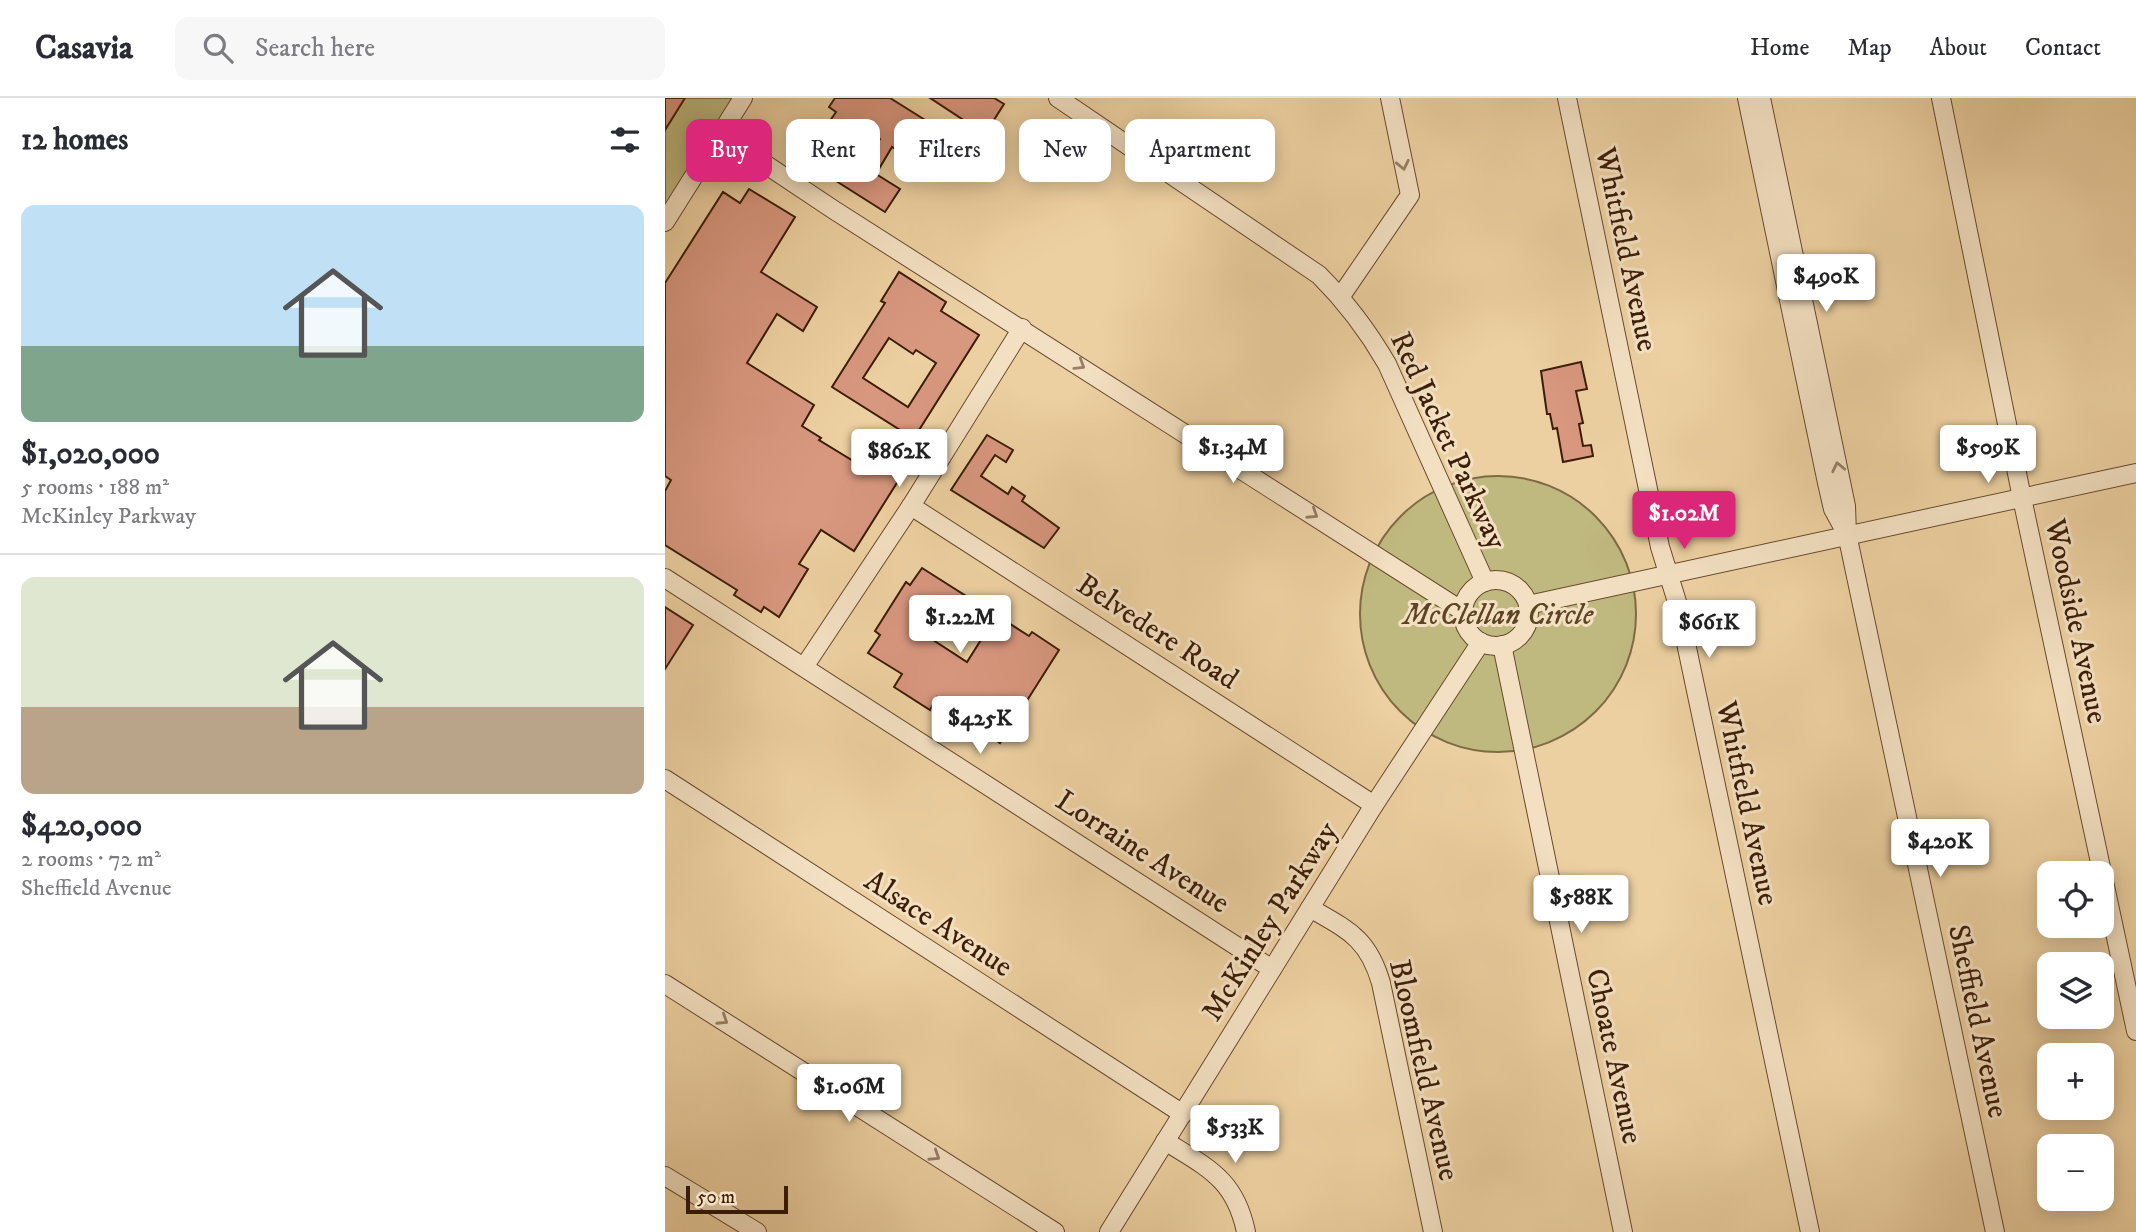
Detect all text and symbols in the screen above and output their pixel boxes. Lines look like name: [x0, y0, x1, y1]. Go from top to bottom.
search box: [175, 17, 665, 80]
text: Casavia: [35, 28, 133, 69]
icon: search: [199, 29, 237, 67]
text: Search here: [255, 32, 375, 65]
text: Home: [1750, 33, 1809, 63]
text: Map: [1847, 33, 1892, 63]
text: About: [1930, 33, 1987, 63]
text: Contact: [2025, 33, 2101, 63]
chip: Buy: [686, 119, 772, 182]
chip: Rent: [786, 119, 880, 182]
chip: Filters: [894, 119, 1005, 182]
chip: New: [1019, 119, 1111, 182]
chip: Apartment: [1125, 119, 1275, 182]
icon: filters: [606, 121, 644, 159]
text: 12 homes: [21, 122, 128, 159]
street label: Whitfield Avenue: [1586, 143, 1665, 355]
one-way arrow: [1395, 159, 1410, 171]
icon: home: [270, 250, 396, 376]
pin: $490K: [1777, 254, 1875, 314]
text: $490K: [1793, 262, 1859, 291]
street label: Red Jacket Parkway: [1381, 326, 1515, 556]
one-way arrow: [1072, 357, 1085, 369]
pin: $1.34M: [1176, 426, 1290, 485]
pin: $509K: [1939, 426, 2037, 485]
pin: $862K: [850, 430, 948, 489]
text: $1.34M: [1198, 433, 1268, 462]
text: $509K: [1956, 433, 2020, 462]
text: $1,020,000: [21, 436, 160, 473]
text: $862K: [867, 437, 931, 466]
one-way arrow: [1832, 461, 1847, 473]
text: 5 rooms · 188 m²: [21, 473, 169, 502]
pin: $1.02M: [1627, 491, 1741, 551]
text: $1.02M: [1648, 499, 1720, 528]
text: McKinley Parkway: [21, 502, 196, 531]
one-way arrow: [1305, 505, 1318, 518]
street label: Woodside Avenue: [2036, 515, 2115, 727]
street label: Belvedere Road: [1069, 566, 1245, 698]
pin: $1.22M: [903, 596, 1017, 655]
park label: McClellan Circle: [1401, 597, 1594, 634]
pin: $661K: [1660, 601, 1758, 660]
text: $1.22M: [925, 603, 995, 632]
text: $661K: [1679, 608, 1739, 637]
icon: home: [270, 622, 396, 748]
pin: $425K: [931, 696, 1029, 756]
street label: Whitfield Avenue: [1707, 697, 1786, 909]
text: $425K: [948, 704, 1012, 733]
street label: Lorraine Avenue: [1048, 782, 1236, 922]
text: $420,000: [21, 808, 142, 845]
street label: McKinley Parkway: [1194, 815, 1347, 1028]
pin: $420K: [1891, 820, 1989, 879]
text: $420K: [1907, 827, 1973, 856]
text: 2 rooms · 72 m²: [21, 845, 161, 874]
map controls: [2037, 861, 2114, 1211]
button: locate: [2037, 861, 2114, 938]
street label: Alsace Avenue: [857, 863, 1019, 986]
text: Sheffield Avenue: [21, 874, 172, 903]
pin: $588K: [1532, 876, 1630, 935]
text: $588K: [1549, 883, 1613, 912]
street label: Sheffield Avenue: [1939, 921, 2016, 1121]
button: layers: [2037, 952, 2114, 1029]
street label: Bloomfield Avenue: [1380, 956, 1467, 1184]
street label: Choate Avenue: [1577, 965, 1650, 1147]
one-way arrow: [715, 1012, 728, 1025]
button: +: [2037, 1043, 2114, 1120]
pin: $1.06M: [792, 1065, 906, 1124]
text: $1.06M: [813, 1072, 885, 1101]
pin: $533K: [1186, 1105, 1284, 1165]
text: $533K: [1206, 1113, 1264, 1142]
button: −: [2037, 1134, 2114, 1211]
one-way arrow: [927, 1147, 940, 1160]
scale bar: [686, 1183, 787, 1215]
text: 50 m: [697, 1186, 735, 1209]

